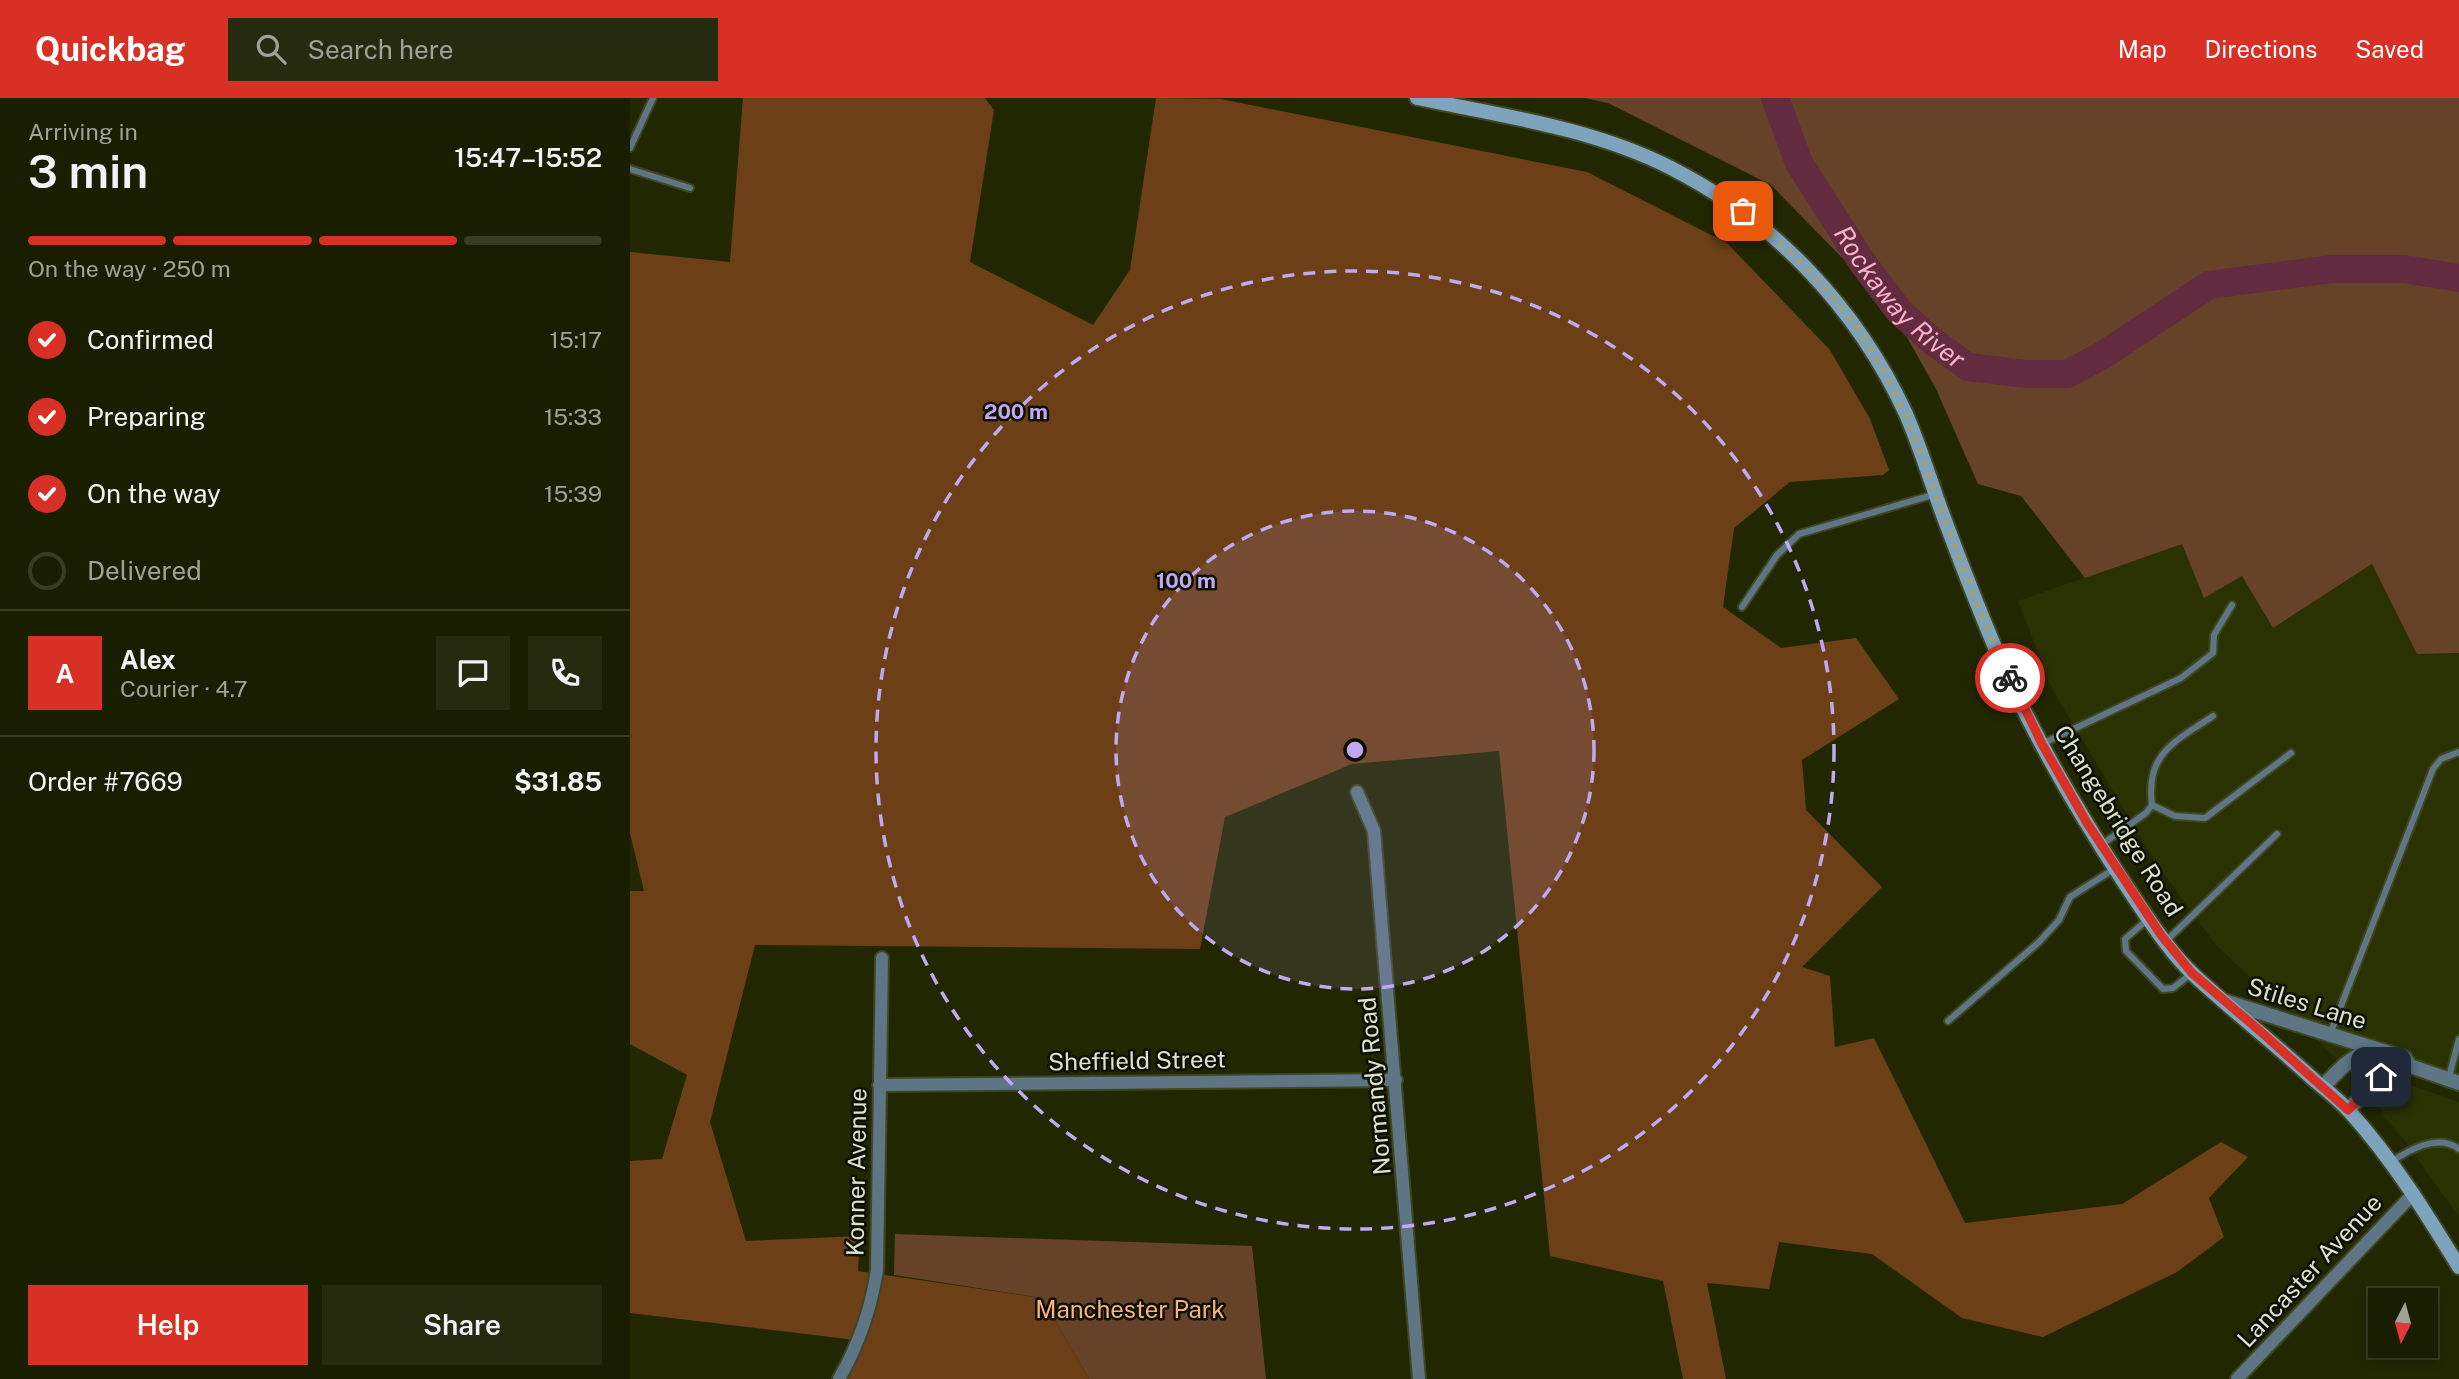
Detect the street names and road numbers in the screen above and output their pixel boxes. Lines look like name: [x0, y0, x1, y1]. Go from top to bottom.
street label: Changebridge Road: [2049, 720, 2189, 921]
street label: Stiles Lane: [2244, 972, 2370, 1034]
street label: Normandy Road: [1352, 996, 1396, 1176]
street label: Sheffield Street: [1048, 1044, 1226, 1076]
street label: Konner Avenue: [841, 1088, 871, 1256]
street label: Lancaster Avenue: [2231, 1188, 2387, 1353]

